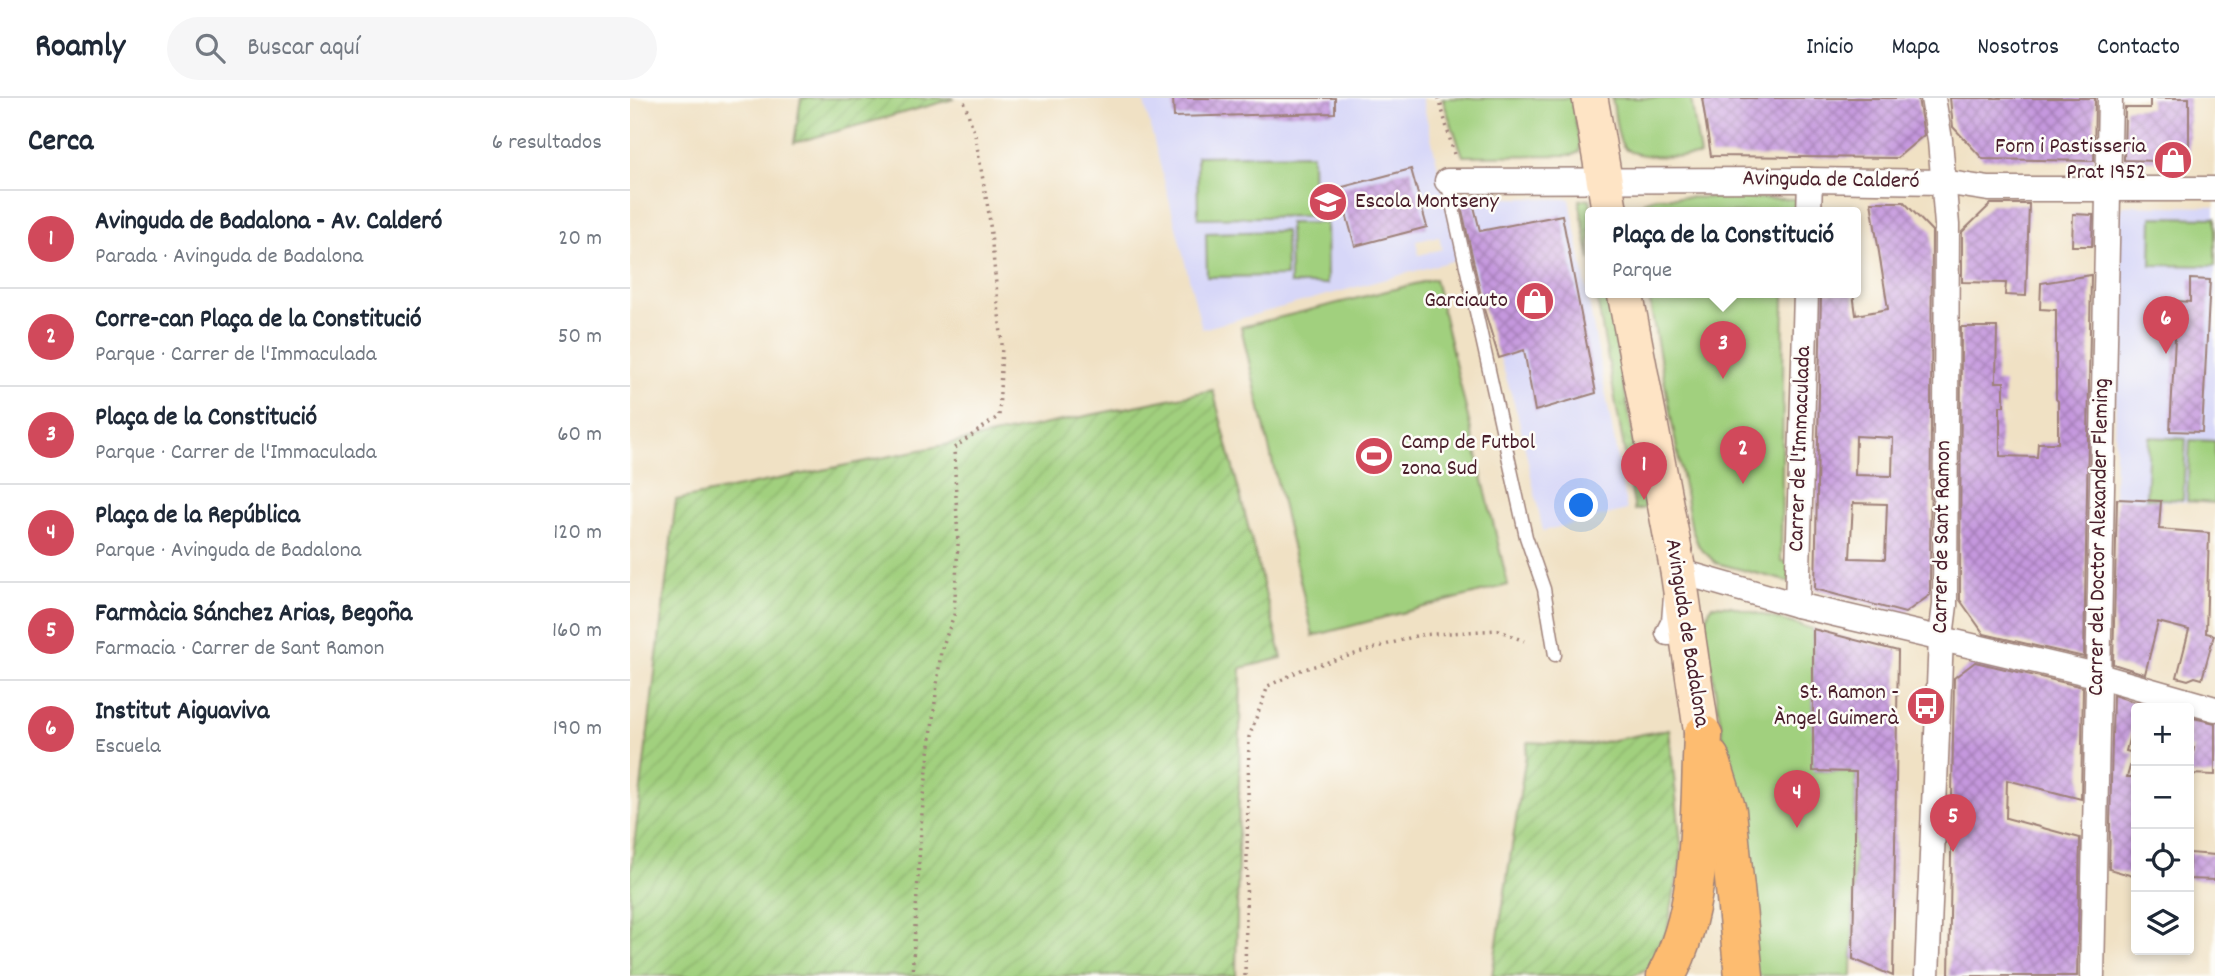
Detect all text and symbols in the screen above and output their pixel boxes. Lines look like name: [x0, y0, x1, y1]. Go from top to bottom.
search box: [167, 17, 657, 80]
text: Roamly: [35, 25, 125, 72]
icon: search: [191, 29, 229, 67]
text: Buscar aquí: [247, 30, 360, 67]
text: Inicio: [1806, 31, 1854, 65]
text: Mapa: [1892, 31, 1939, 65]
text: Nosotros: [1977, 31, 2059, 65]
text: Contacto: [2097, 31, 2180, 65]
text: Cerca: [28, 122, 93, 165]
text: 6 resultados: [492, 127, 602, 160]
place label: Forn i Pastisseria Prat 1952: [1995, 131, 2147, 190]
shop icon: Forn i Pastisseria Prat 1952: [2152, 139, 2194, 181]
street label: Avinguda de Calderó: [1742, 163, 1920, 199]
school or university icon: Escola Montseny: [1307, 181, 1349, 223]
place label: Escola Montseny: [1355, 186, 1499, 219]
text: Avinguda de Badalona - Av. Calderó: [95, 204, 442, 241]
popup: [1585, 207, 1861, 298]
text: Plaça de la Constitució: [1612, 218, 1834, 255]
text: 1: [48, 223, 54, 256]
text: 20 m: [558, 223, 602, 256]
text: Parada · Avinguda de Badalona: [95, 241, 363, 274]
text: Parque: [1612, 255, 1672, 288]
shop icon: Garciauto: [1514, 280, 1556, 322]
place label: Garciauto: [1424, 285, 1508, 318]
pin: 6: [2143, 296, 2189, 354]
text: Corre-can Plaça de la Constitució: [95, 302, 422, 339]
text: 2: [46, 321, 56, 354]
text: 50 m: [558, 321, 602, 354]
pin: 3: [1700, 321, 1746, 379]
text: Parque · Carrer de l'Immaculada: [95, 339, 377, 372]
street label: Carrer de l'Immaculada: [1781, 344, 1821, 552]
street label: Carrer del Doctor Alexander Fleming: [2081, 378, 2119, 696]
text: Plaça de la Constitució: [95, 400, 317, 437]
text: 3: [46, 419, 56, 452]
text: 60 m: [557, 419, 602, 452]
pin: 2: [1720, 426, 1766, 484]
place label: Camp de Futbol zona Sud: [1401, 427, 1536, 486]
sports icon: Camp de Futbol zona Sud: [1353, 435, 1395, 477]
text: Parque · Carrer de l'Immaculada: [95, 437, 377, 470]
street label: Carrer de Sant Ramon: [1925, 440, 1961, 634]
pin: 1: [1621, 442, 1667, 500]
your location: [1564, 488, 1598, 522]
text: Plaça de la República: [95, 498, 300, 535]
text: 4: [46, 517, 56, 550]
text: 120 m: [553, 517, 602, 550]
text: Parque · Avinguda de Badalona: [95, 535, 361, 568]
street label: Avinguda de Badalona: [1655, 536, 1717, 731]
text: Farmàcia Sánchez Arias, Begoña: [95, 596, 412, 633]
text: 5: [46, 615, 56, 648]
text: 160 m: [552, 615, 602, 648]
text: Farmacia · Carrer de Sant Ramon: [95, 633, 384, 666]
place label: St. Ramon - Àngel Guimerà: [1774, 677, 1900, 736]
bus stop icon: St. Ramon - Àngel Guimerà: [1905, 685, 1947, 727]
text: Institut Aiguaviva: [95, 694, 269, 731]
map controls: [2131, 703, 2194, 955]
button: +: [2131, 703, 2194, 766]
text: 6: [45, 713, 57, 746]
text: 190 m: [553, 713, 602, 746]
text: Escuela: [95, 731, 161, 764]
button: −: [2131, 766, 2194, 829]
pin: 4: [1774, 770, 1820, 828]
pin: 5: [1930, 794, 1976, 852]
button: locate: [2131, 829, 2194, 892]
button: layers: [2131, 892, 2194, 955]

